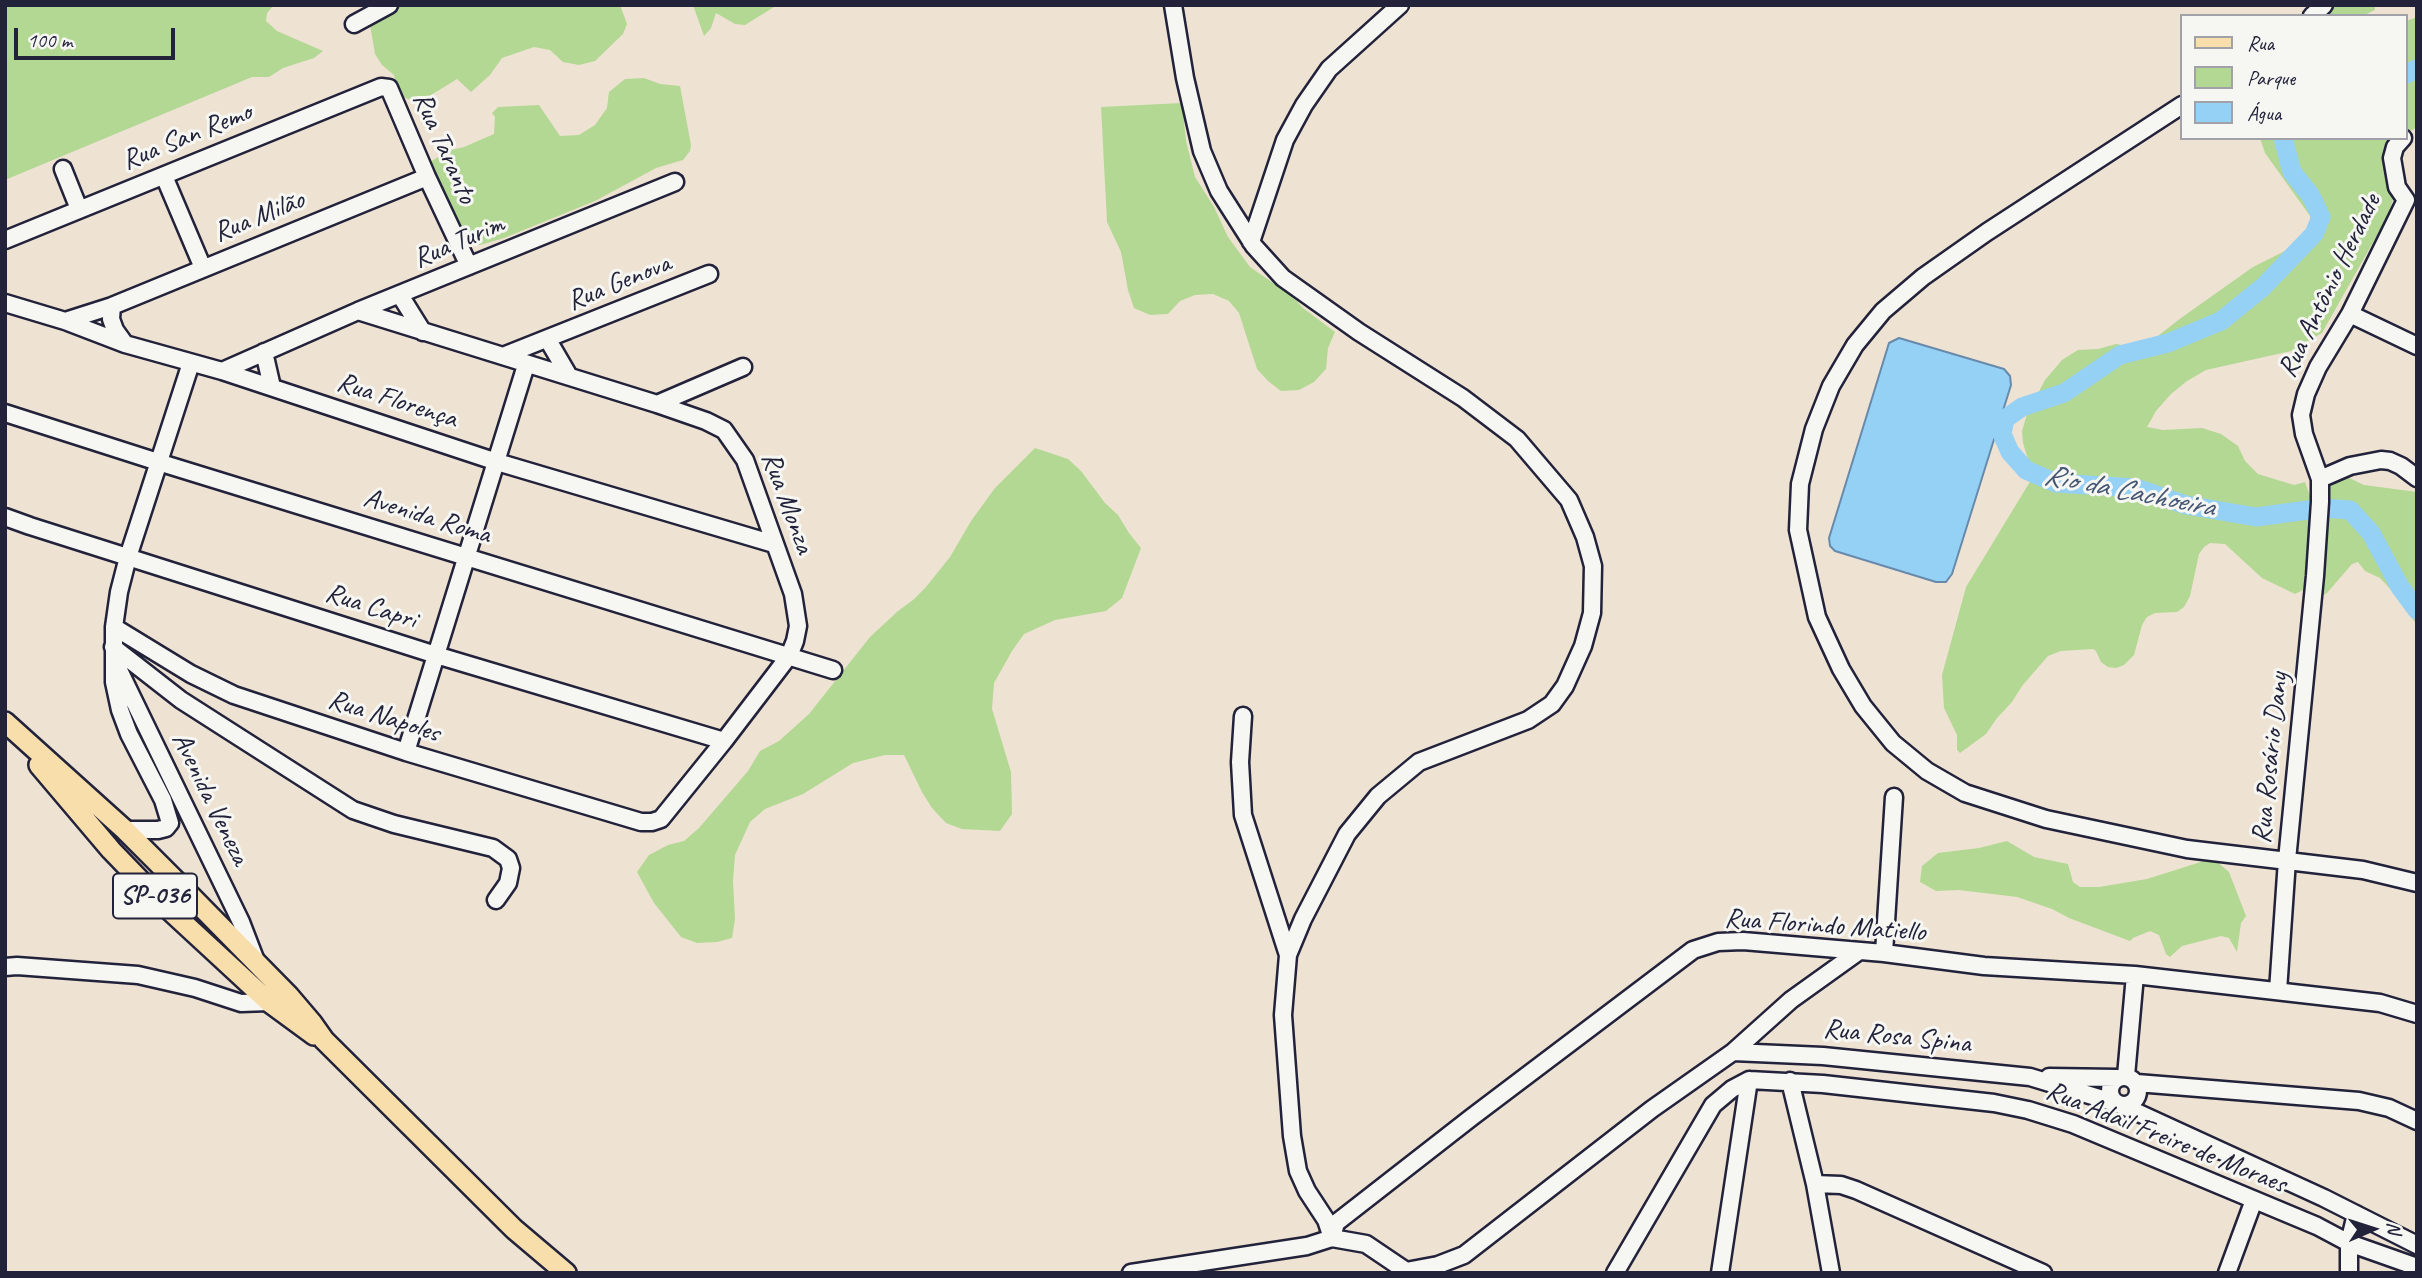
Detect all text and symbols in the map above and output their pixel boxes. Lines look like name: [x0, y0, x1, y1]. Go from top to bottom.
scale bar: [18, 14, 178, 58]
legend: [2180, 14, 2408, 140]
text: 100 m: [27, 27, 72, 53]
text: Rua: [2247, 30, 2274, 56]
text: Parque: [2247, 65, 2295, 91]
street label: Rua Taranto: [405, 87, 483, 209]
street label: Rua San Remo: [117, 96, 257, 178]
text: Água: [2247, 100, 2281, 126]
street label: Rua Milão: [209, 184, 309, 250]
street label: Rua Antônio Herdade: [2271, 189, 2389, 383]
street label: Rua Turim: [408, 208, 510, 276]
street label: Rua Genova: [562, 247, 676, 319]
street label: Rua Florença: [333, 366, 461, 436]
street label: Rua Monza: [753, 448, 821, 558]
water label: Rio da Cachoeira: [2041, 458, 2217, 526]
street label: Avenida Roma: [359, 482, 495, 552]
street label: Rua Capri: [321, 577, 421, 637]
street label: Rua Rosário Dany: [2245, 671, 2297, 845]
street label: Rua Napoles: [324, 683, 444, 751]
street label: Avenida Veneza: [163, 727, 257, 871]
road number: SP-036: [113, 874, 197, 918]
street label: Rua Florindo Matiello: [1723, 902, 1927, 950]
street label: Rua Rosa Spina: [1822, 1013, 1972, 1061]
street label: Rua Adail Freire de Moraes: [2041, 1074, 2291, 1202]
north arrow: [2338, 1194, 2408, 1264]
text: N: [2382, 1221, 2406, 1234]

